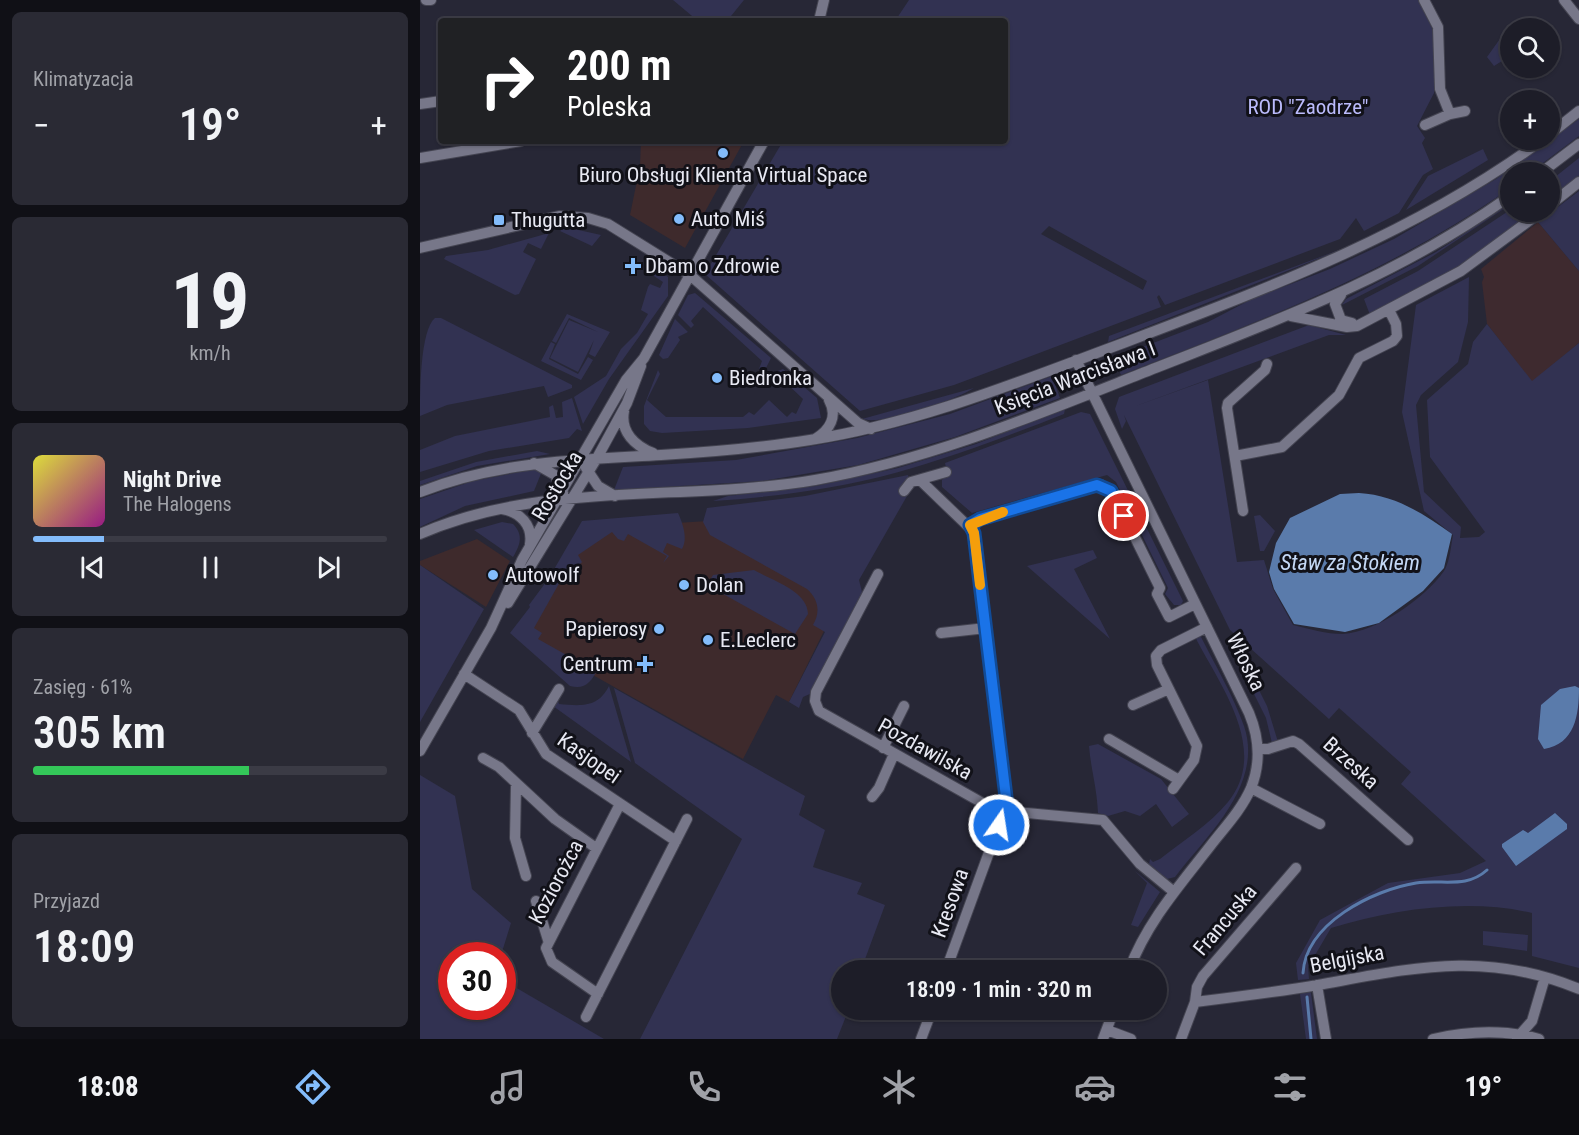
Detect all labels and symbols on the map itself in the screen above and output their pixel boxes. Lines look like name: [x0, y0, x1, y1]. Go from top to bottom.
park label: ROD "Zaodrze": [1247, 95, 1369, 119]
marker: Biuro Obsługi Klienta Virtual Space: [716, 146, 730, 160]
place label: Biuro Obsługi Klienta Virtual Space: [579, 163, 867, 187]
place label: Auto Miś: [691, 207, 765, 231]
place label: Thugutta: [511, 208, 585, 232]
marker: Auto Miś: [672, 212, 686, 226]
marker: Thugutta: [492, 213, 506, 227]
place label: Dbam o Zdrowie: [645, 254, 780, 278]
marker: Dbam o Zdrowie: [626, 259, 640, 273]
street label: Księcia Warcisława I: [991, 336, 1159, 420]
place label: Biedronka: [729, 366, 812, 390]
marker: Biedronka: [710, 371, 724, 385]
street label: Rostocka: [527, 447, 587, 525]
pin: [1098, 490, 1149, 541]
water label: Staw za Stokiem: [1280, 550, 1420, 575]
place label: Autowolf: [505, 563, 580, 587]
marker: Autowolf: [486, 568, 500, 582]
place label: Dolan: [696, 573, 744, 597]
marker: Dolan: [677, 578, 691, 592]
place label: Papierosy: [565, 617, 647, 641]
marker: Papierosy: [652, 622, 666, 636]
place label: E.Leclerc: [720, 628, 796, 652]
street label: Włoska: [1222, 629, 1270, 695]
marker: E.Leclerc: [701, 633, 715, 647]
place label: Centrum: [563, 652, 633, 676]
marker: Centrum: [638, 657, 652, 671]
street label: Pozdawilska: [874, 713, 976, 785]
street label: Kasjopei: [553, 728, 625, 788]
street label: Brzeska: [1318, 732, 1384, 794]
position arrow: [967, 793, 1031, 857]
street label: Koziorożca: [524, 836, 588, 928]
street label: Kresowa: [927, 865, 973, 941]
street label: Francuska: [1188, 880, 1262, 960]
street label: Belgijska: [1308, 940, 1386, 978]
speed limit sign: 30: [438, 942, 516, 1020]

